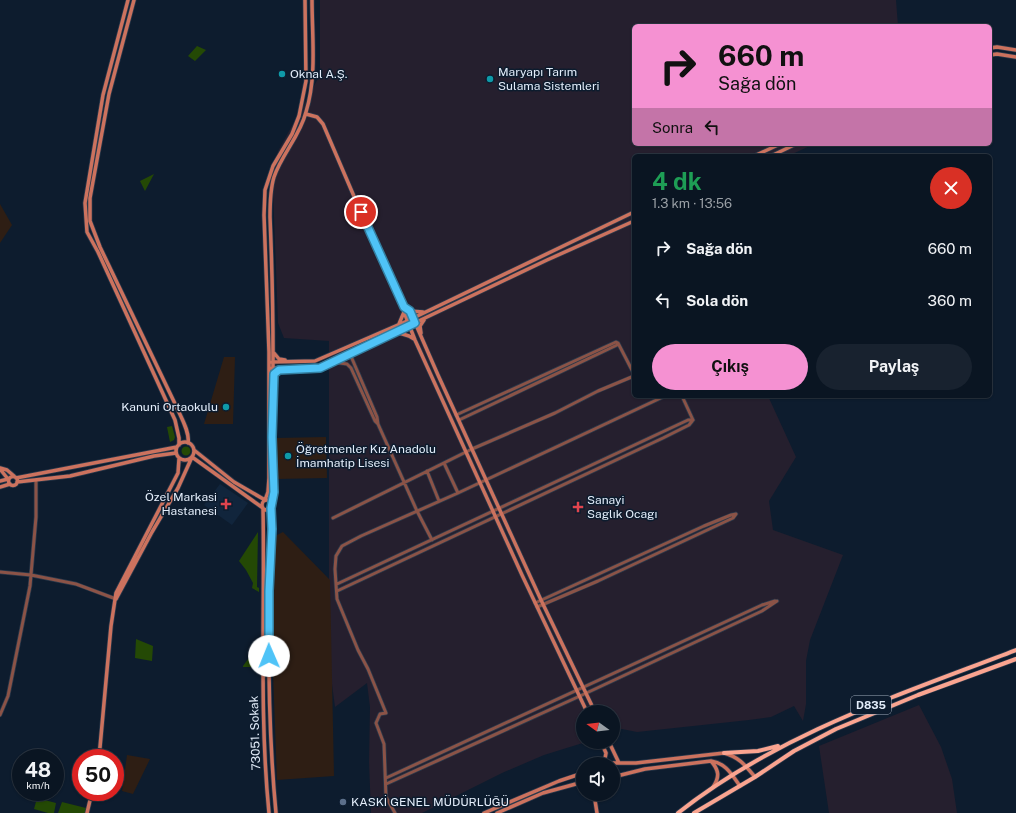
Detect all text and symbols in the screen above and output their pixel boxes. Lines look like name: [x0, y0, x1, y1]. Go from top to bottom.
text: 660 m: [718, 39, 804, 72]
icon: right: [652, 40, 704, 92]
place label: Maryapı Tarım Sulama Sistemleri: [498, 65, 600, 93]
place label: Oknal A.Ş.: [290, 67, 347, 81]
marker: Oknal A.Ş.: [277, 69, 287, 79]
text: Sağa dön: [718, 73, 796, 94]
marker: Maryapı Tarım Sulama Sistemleri: [485, 74, 495, 84]
icon: left: [701, 116, 723, 138]
text: Sonra: [652, 119, 693, 136]
text: 4 dk: [652, 167, 702, 195]
button: close: [930, 167, 972, 209]
pin: [344, 195, 378, 229]
text: 1.3 km · 13:56: [652, 196, 732, 211]
icon: arrive: [350, 201, 372, 223]
icon: right: [652, 237, 674, 259]
text: Sağa dön: [686, 240, 752, 257]
text: 660 m: [928, 240, 972, 257]
icon: left: [652, 289, 674, 311]
text: Sola dön: [686, 292, 748, 309]
text: 360 m: [928, 292, 972, 309]
button: Çıkış: [652, 344, 808, 390]
button: Paylaş: [816, 344, 972, 390]
place label: Kanuni Ortaokulu: [121, 400, 218, 414]
marker: Kanuni Ortaokulu: [221, 402, 231, 412]
place label: Öğretmenler Kız Anadolu İmamhatip Lisesi: [296, 442, 436, 470]
marker: Öğretmenler Kız Anadolu İmamhatip Lisesi: [283, 451, 293, 461]
place label: Özel Markasi Hastanesi: [145, 490, 217, 518]
place label: Sanayi Saglık Ocagı: [587, 493, 658, 521]
marker: Özel Markasi Hastanesi: [220, 498, 232, 510]
marker: Sanayi Saglık Ocagı: [572, 501, 584, 513]
position arrow: [248, 635, 290, 677]
street label: 73051. Sokak: [247, 695, 263, 771]
road number: D835: [851, 696, 891, 714]
north arrow: [576, 705, 620, 749]
map controls: [576, 705, 620, 801]
speed limit sign: 50: [72, 749, 124, 801]
button: sound: [576, 757, 620, 801]
text: 48: [25, 758, 51, 782]
text: km/h: [26, 779, 50, 791]
place label: KASKİ GENEL MÜDÜRLÜĞÜ: [351, 795, 509, 809]
marker: KASKİ GENEL MÜDÜRLÜĞÜ: [338, 797, 348, 807]

